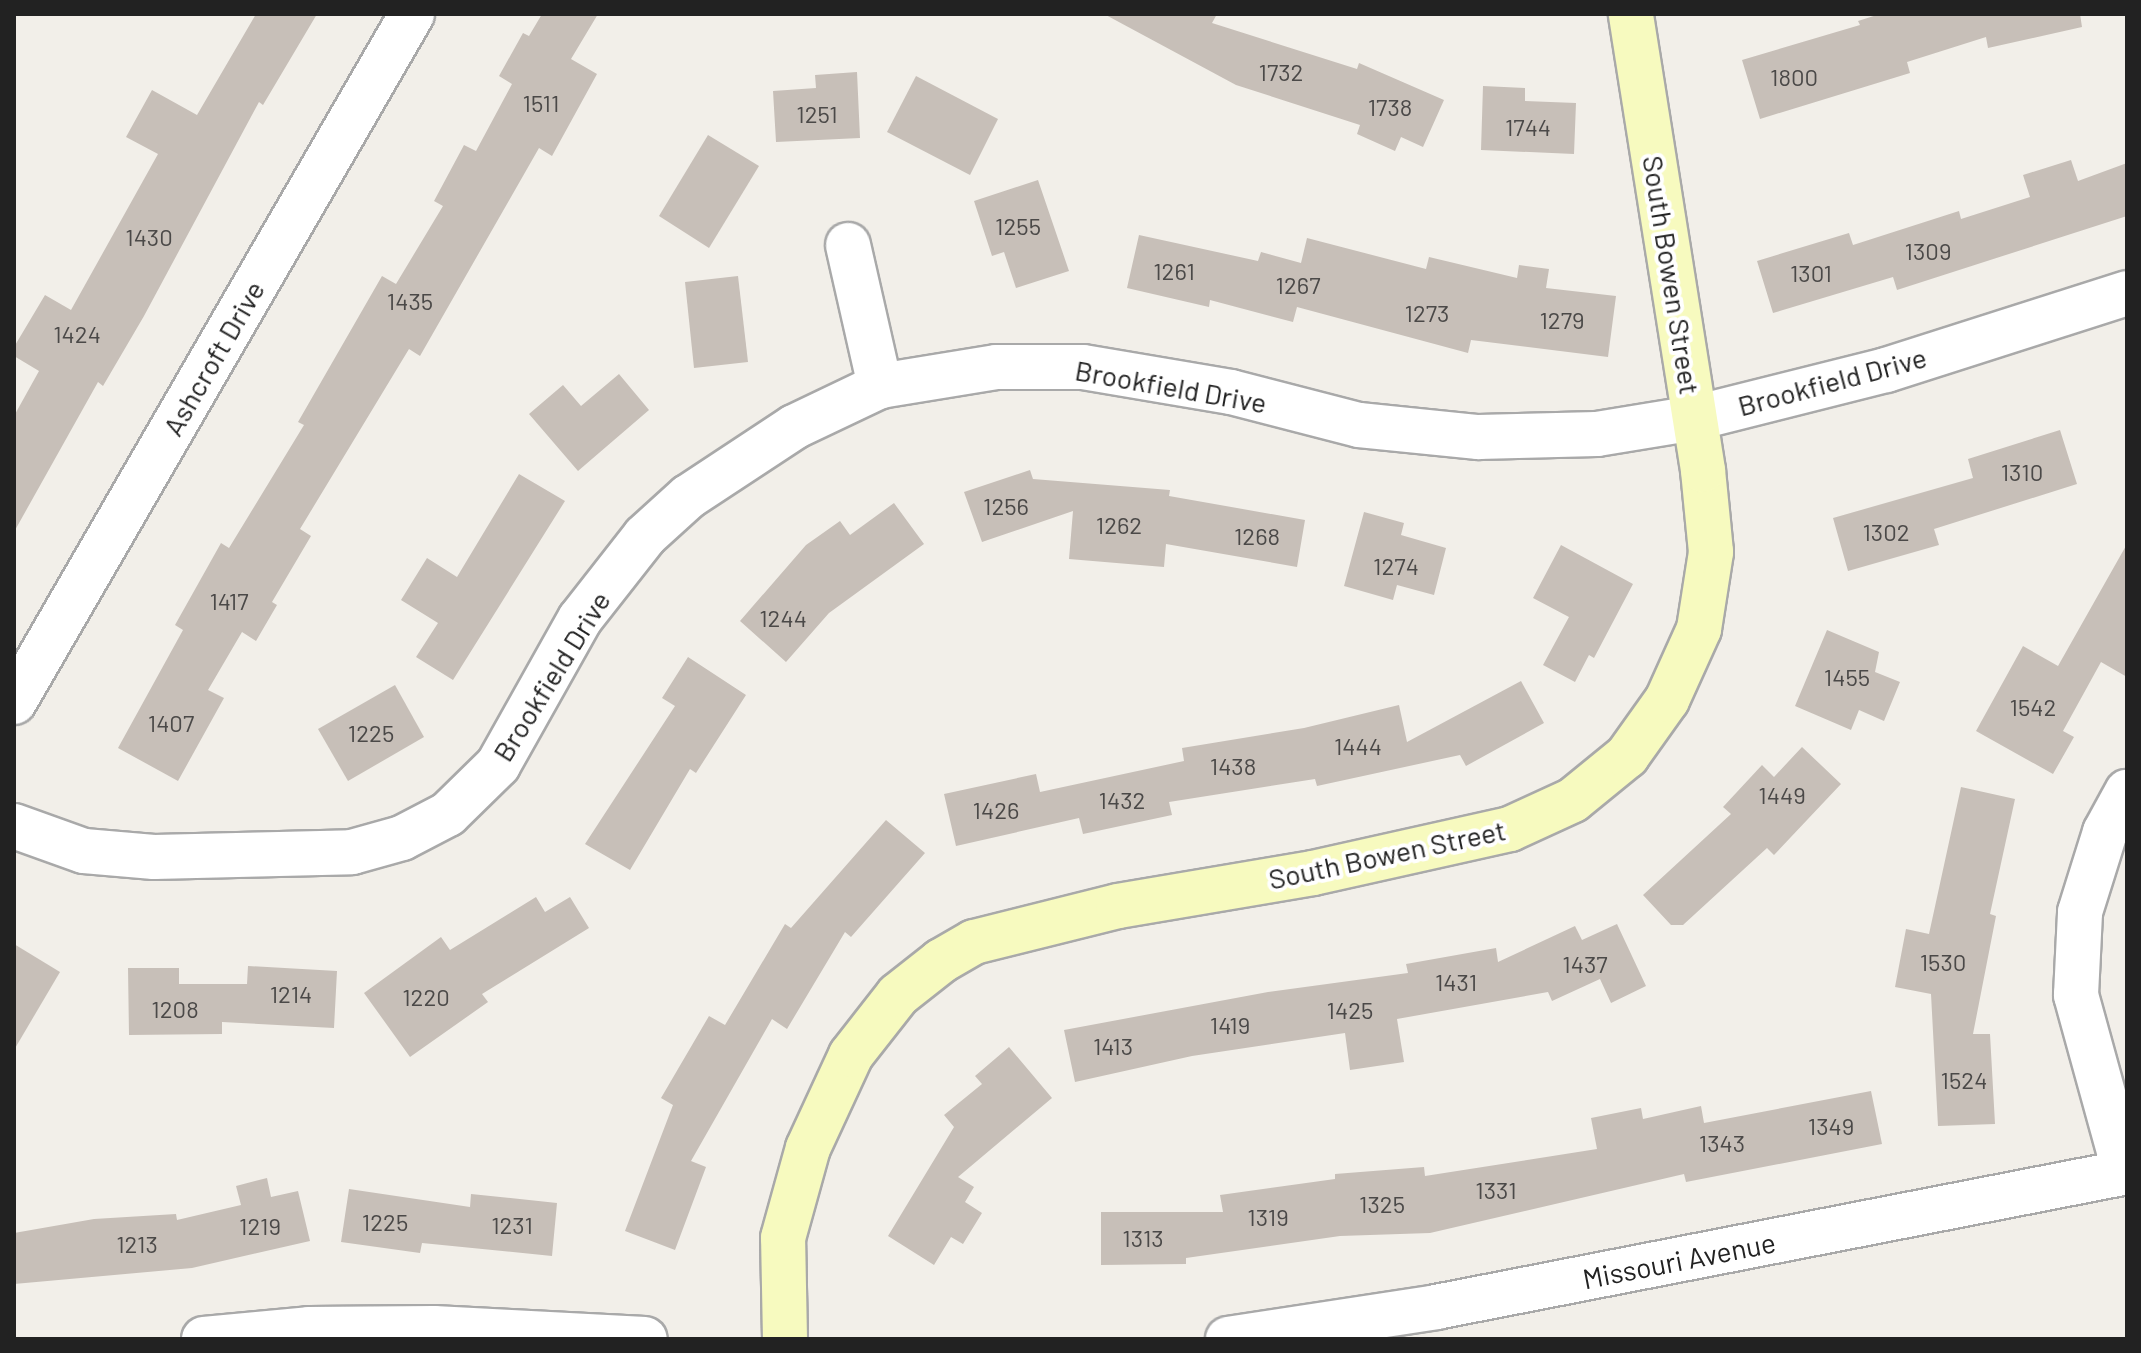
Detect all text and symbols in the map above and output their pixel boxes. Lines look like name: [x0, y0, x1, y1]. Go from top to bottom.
house number: 1732: [1259, 58, 1303, 86]
house number: 1800: [1770, 63, 1818, 91]
house number: 1511: [523, 89, 559, 117]
house number: 1738: [1368, 93, 1412, 121]
house number: 1251: [796, 100, 838, 128]
house number: 1744: [1505, 113, 1551, 141]
street label: South Bowen Street: [1637, 153, 1707, 397]
house number: 1255: [995, 212, 1041, 240]
house number: 1430: [125, 223, 173, 251]
house number: 1309: [1905, 237, 1951, 265]
house number: 1261: [1153, 257, 1195, 285]
house number: 1301: [1790, 259, 1832, 287]
house number: 1267: [1276, 271, 1320, 299]
street label: Ashcroft Drive: [155, 275, 271, 441]
house number: 1435: [387, 287, 433, 315]
house number: 1273: [1405, 299, 1449, 327]
house number: 1279: [1539, 306, 1585, 334]
house number: 1424: [53, 320, 101, 348]
street label: Brookfield Drive: [1734, 340, 1930, 422]
street label: Brookfield Drive: [1073, 353, 1269, 419]
house number: 1310: [2001, 458, 2043, 486]
house number: 1256: [983, 492, 1029, 520]
house number: 1262: [1096, 511, 1142, 539]
house number: 1302: [1862, 518, 1910, 546]
house number: 1268: [1234, 522, 1280, 550]
house number: 1274: [1373, 552, 1419, 580]
street label: Brookfield Drive: [485, 585, 617, 767]
house number: 1417: [209, 587, 249, 615]
house number: 1244: [759, 604, 807, 632]
house number: 1455: [1824, 663, 1870, 691]
house number: 1542: [2010, 693, 2056, 721]
house number: 1407: [148, 709, 194, 737]
house number: 1225: [348, 719, 394, 747]
house number: 1444: [1334, 732, 1382, 760]
house number: 1438: [1210, 752, 1256, 780]
house number: 1449: [1758, 781, 1806, 809]
house number: 1432: [1099, 786, 1145, 814]
house number: 1426: [973, 796, 1019, 824]
street label: South Bowen Street: [1265, 812, 1509, 896]
house number: 1530: [1920, 948, 1966, 976]
house number: 1437: [1562, 950, 1608, 978]
house number: 1431: [1435, 968, 1477, 996]
house number: 1214: [270, 980, 312, 1008]
house number: 1220: [402, 983, 450, 1011]
house number: 1208: [151, 995, 199, 1023]
house number: 1425: [1327, 996, 1373, 1024]
house number: 1419: [1210, 1011, 1250, 1039]
house number: 1413: [1093, 1032, 1133, 1060]
house number: 1524: [1941, 1066, 1987, 1094]
house number: 1349: [1808, 1112, 1854, 1140]
house number: 1343: [1699, 1129, 1745, 1157]
house number: 1331: [1475, 1176, 1517, 1204]
house number: 1325: [1359, 1190, 1405, 1218]
house number: 1319: [1247, 1203, 1289, 1231]
house number: 1225: [362, 1208, 408, 1236]
house number: 1231: [491, 1211, 533, 1239]
house number: 1219: [239, 1212, 281, 1240]
house number: 1313: [1122, 1224, 1164, 1252]
street label: Missouri Avenue: [1580, 1225, 1778, 1295]
house number: 1213: [116, 1230, 158, 1258]

